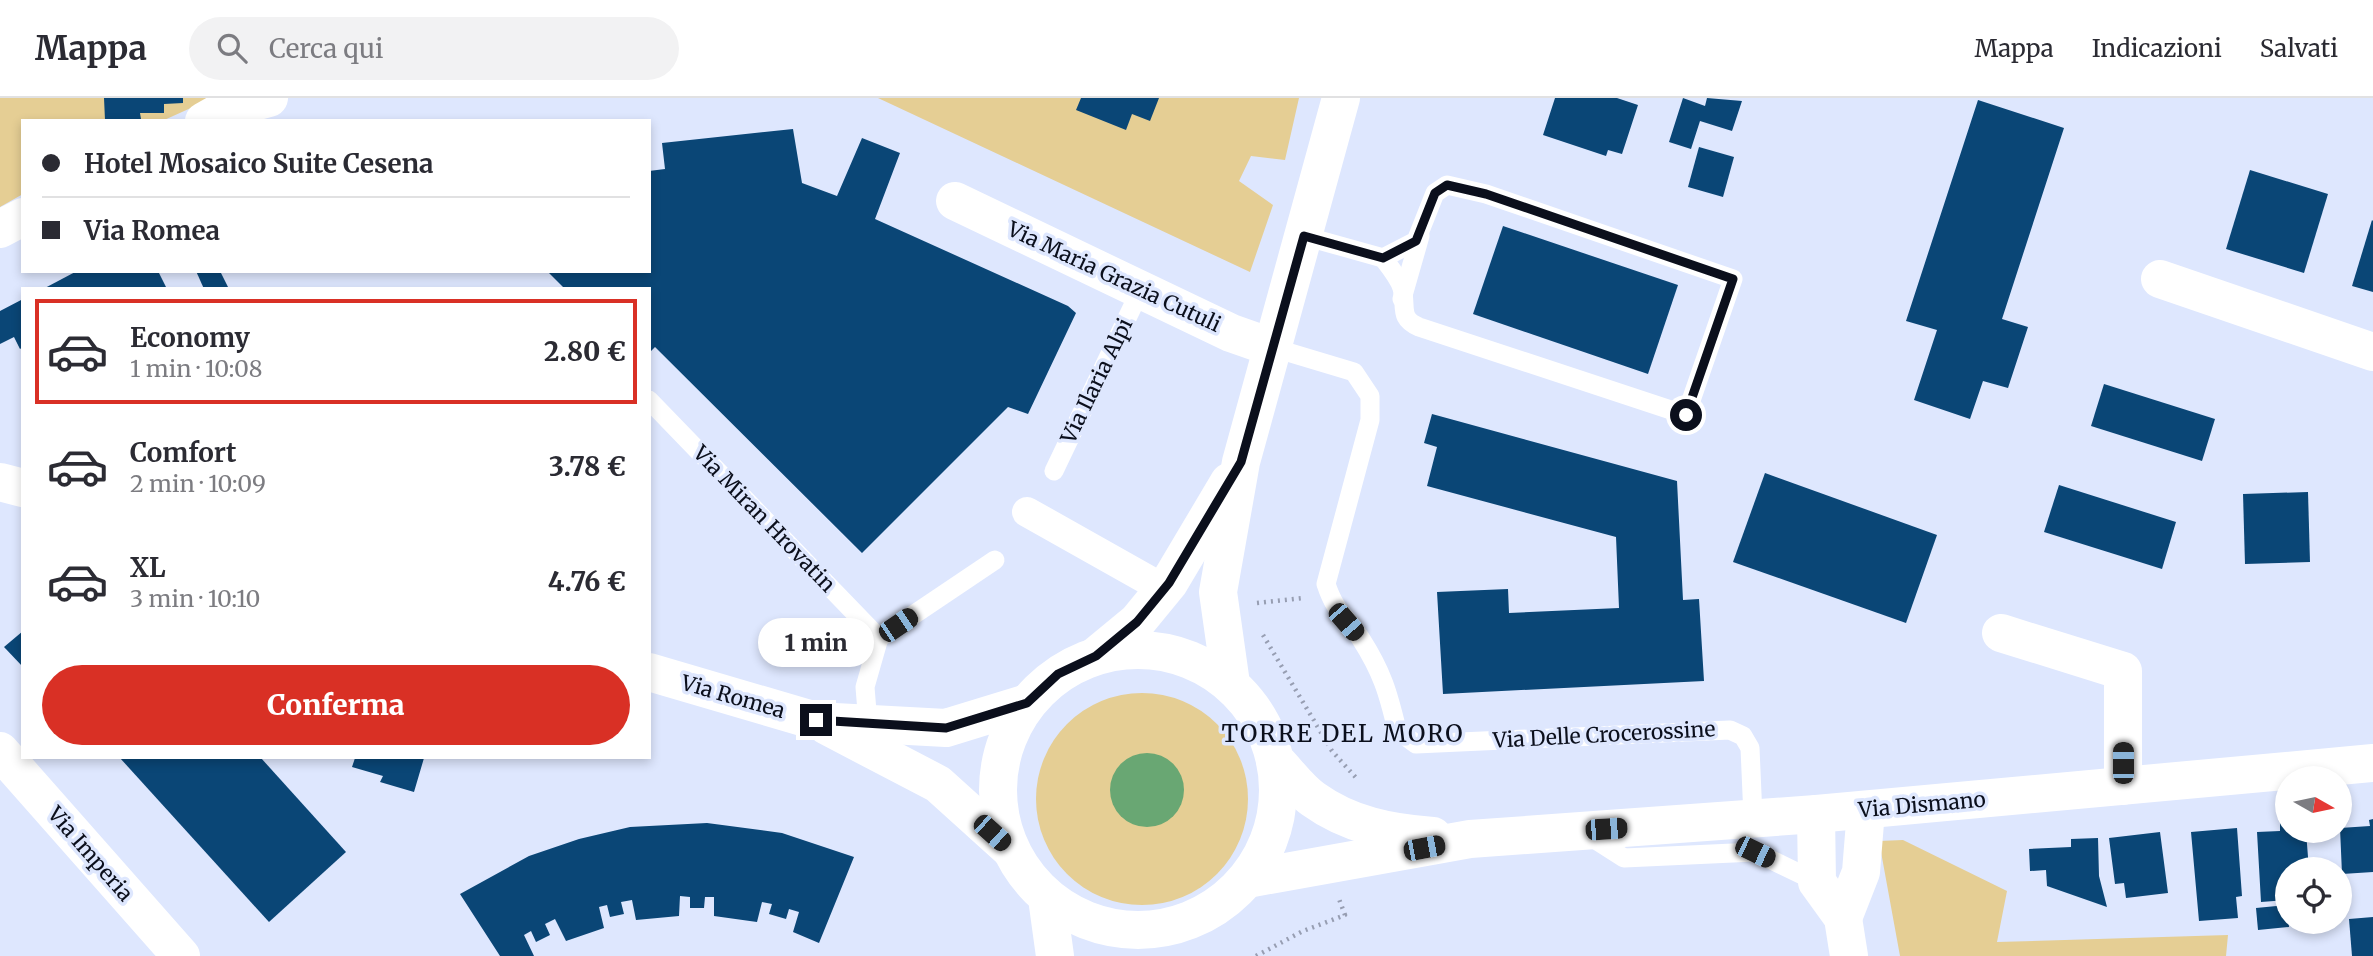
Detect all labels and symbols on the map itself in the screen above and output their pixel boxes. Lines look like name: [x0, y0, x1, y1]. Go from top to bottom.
street label: Via Maria Grazia Cutuli: [1002, 215, 1225, 338]
street label: Via Ilaria Alpi: [1054, 314, 1139, 449]
route start: [1670, 399, 1702, 431]
street label: Via Miran Hrovatin: [687, 439, 841, 598]
car: [1325, 599, 1368, 645]
car: [875, 605, 922, 645]
callout: 1 min: [758, 618, 874, 668]
street label: Via Romea: [677, 669, 788, 724]
route end: [800, 704, 832, 736]
street label: Via Delle Crocerossine: [1491, 715, 1716, 754]
district label: TORRE DEL MORO: [1221, 718, 1465, 749]
car: [2113, 742, 2134, 784]
north arrow: [2275, 766, 2352, 844]
street label: Via Dismano: [1856, 785, 1987, 824]
street label: Via Imperia: [41, 800, 139, 907]
car: [970, 811, 1015, 855]
car: [1585, 817, 1628, 841]
car: [1732, 833, 1779, 871]
car: [1402, 834, 1447, 862]

